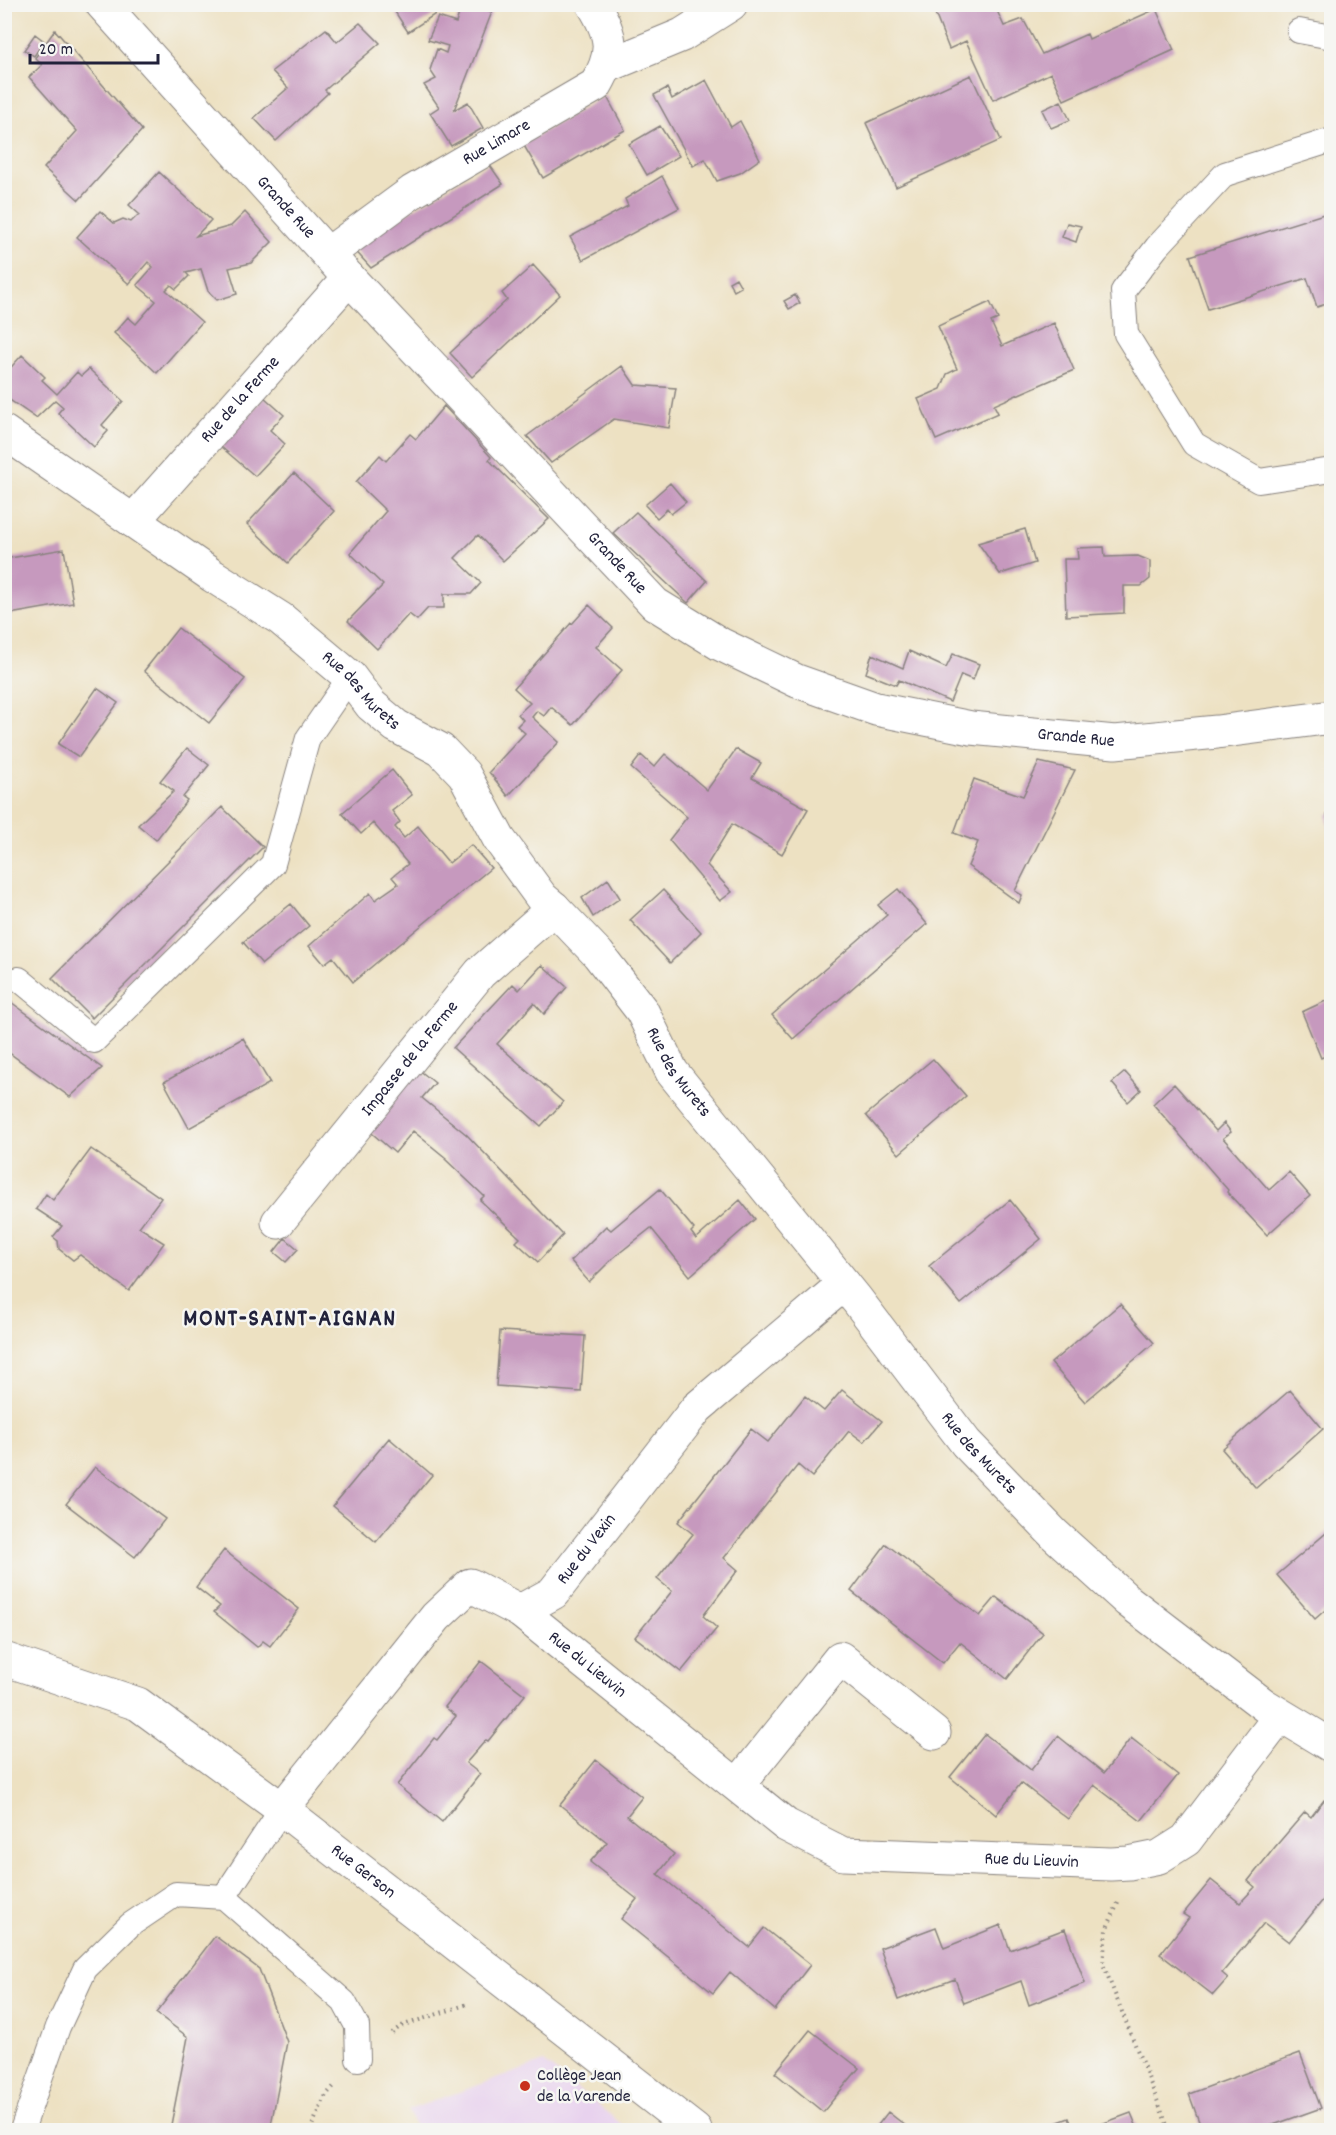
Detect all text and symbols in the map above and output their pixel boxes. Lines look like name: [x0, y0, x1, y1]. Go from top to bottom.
scale bar: [30, 27, 158, 65]
text: 20 m: [39, 38, 73, 63]
street label: Rue Limare: [458, 113, 535, 172]
street label: Grande Rue: [250, 170, 321, 245]
street label: Rue de la Ferme: [195, 351, 286, 449]
street label: Grande Rue: [581, 526, 652, 600]
street label: Rue des Murets: [316, 645, 405, 737]
street label: Grande Rue: [1036, 722, 1116, 754]
street label: Impasse de la Ferme: [356, 996, 465, 1122]
street label: Rue des Murets: [639, 1023, 717, 1123]
district label: MONT-SAINT-AIGNAN: [183, 1303, 397, 1337]
street label: Rue des Murets: [934, 1407, 1022, 1501]
street label: Rue du Vexin: [551, 1509, 623, 1590]
street label: Rue du Lieuvin: [542, 1626, 632, 1704]
street label: Rue Gerson: [325, 1839, 401, 1905]
street label: Rue du Lieuvin: [984, 1847, 1079, 1875]
place label: Collège Jean de la Varende: [537, 2064, 631, 2110]
marker: Collège Jean de la Varende: [518, 2079, 532, 2093]

